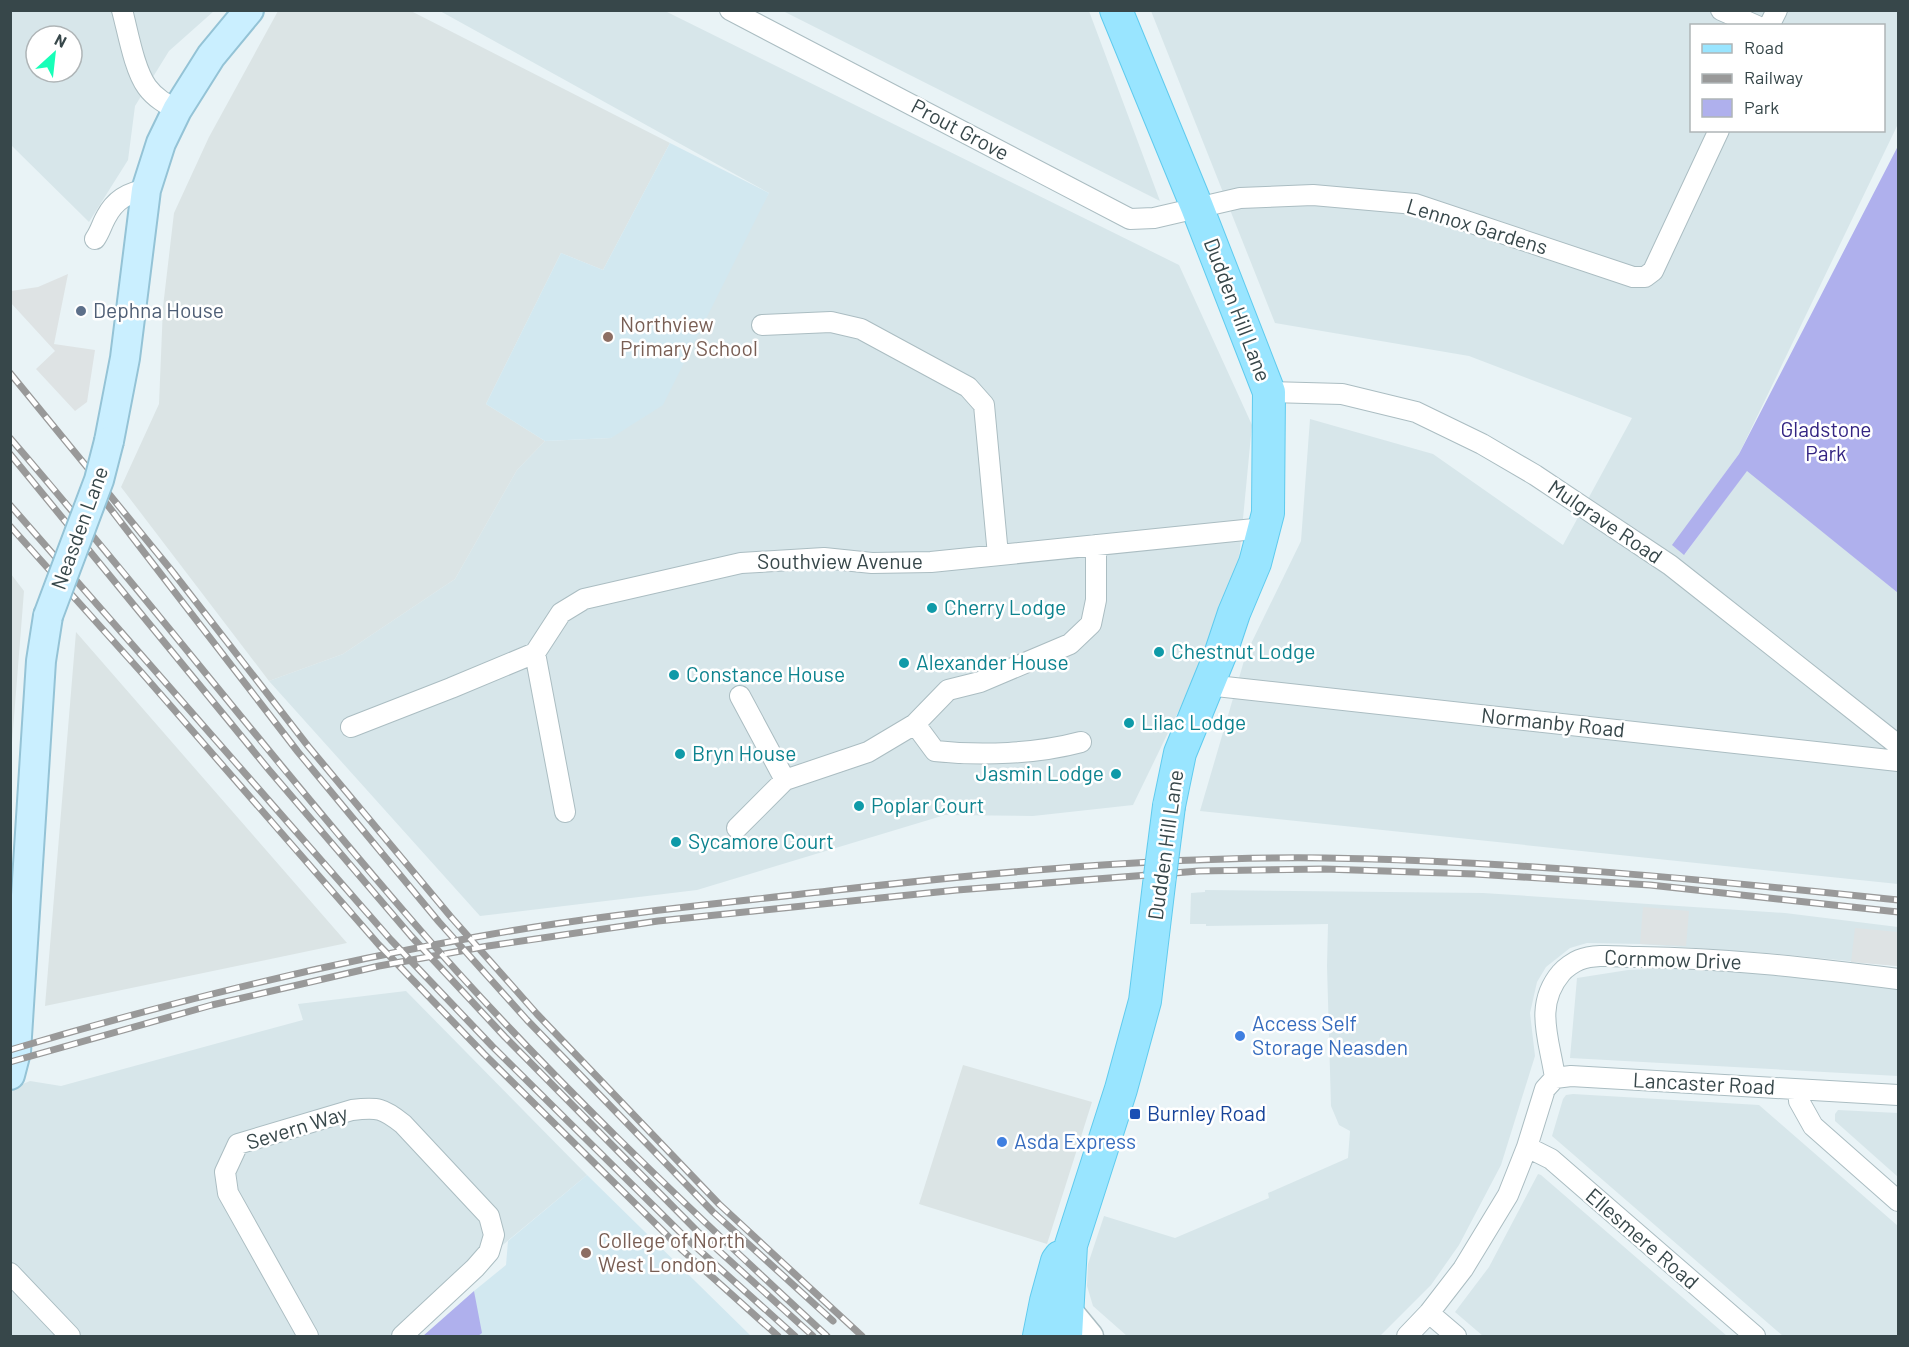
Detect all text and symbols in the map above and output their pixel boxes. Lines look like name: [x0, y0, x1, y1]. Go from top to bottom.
north arrow: [24, 24, 84, 84]
legend: [1690, 24, 1885, 132]
text: N: [52, 29, 70, 51]
text: Road: [1744, 36, 1784, 58]
text: Railway: [1744, 66, 1803, 88]
street label: Prout Grove: [908, 93, 1014, 165]
text: Park: [1744, 96, 1779, 118]
street label: Lennox Gardens: [1404, 192, 1551, 259]
street label: Dudden Hill Lane: [1200, 234, 1277, 385]
place label: Dephna House: [93, 297, 224, 322]
marker: Dephna House: [74, 304, 88, 318]
place label: Northview Primary School: [620, 311, 758, 360]
marker: Northview Primary School: [601, 330, 615, 344]
park label: Gladstone Park: [1780, 416, 1872, 465]
street label: Neasden Lane: [45, 462, 112, 593]
street label: Mulgrave Road: [1544, 473, 1668, 568]
street label: Southview Avenue: [757, 548, 923, 573]
place label: Cherry Lodge: [944, 594, 1066, 619]
marker: Cherry Lodge: [925, 601, 939, 615]
place label: Chestnut Lodge: [1171, 638, 1315, 663]
marker: Chestnut Lodge: [1152, 645, 1166, 659]
place label: Alexander House: [916, 649, 1069, 674]
marker: Alexander House: [897, 656, 911, 670]
place label: Constance House: [686, 661, 845, 686]
marker: Constance House: [667, 668, 681, 682]
street label: Normanby Road: [1480, 702, 1626, 741]
place label: Lilac Lodge: [1141, 709, 1246, 734]
marker: Lilac Lodge: [1122, 716, 1136, 730]
place label: Bryn House: [692, 740, 796, 765]
marker: Bryn House: [673, 747, 687, 761]
place label: Jasmin Lodge: [976, 760, 1104, 785]
marker: Jasmin Lodge: [1109, 767, 1123, 781]
street label: Dudden Hill Lane: [1142, 768, 1187, 922]
place label: Poplar Court: [871, 792, 985, 817]
marker: Poplar Court: [852, 799, 866, 813]
place label: Sycamore Court: [688, 828, 834, 853]
marker: Sycamore Court: [669, 835, 683, 849]
street label: Cornmow Drive: [1604, 944, 1742, 973]
place label: Access Self Storage Neasden: [1252, 1010, 1408, 1059]
marker: Access Self Storage Neasden: [1233, 1029, 1247, 1043]
street label: Lancaster Road: [1632, 1066, 1776, 1099]
street label: Severn Way: [243, 1099, 351, 1154]
place label: Burnley Road: [1147, 1100, 1266, 1125]
marker: Burnley Road: [1128, 1107, 1142, 1121]
place label: Asda Express: [1014, 1128, 1136, 1153]
marker: Asda Express: [995, 1135, 1009, 1149]
street label: Ellesmere Road: [1581, 1182, 1704, 1294]
place label: College of North West London: [598, 1227, 745, 1276]
marker: College of North West London: [579, 1246, 593, 1260]

